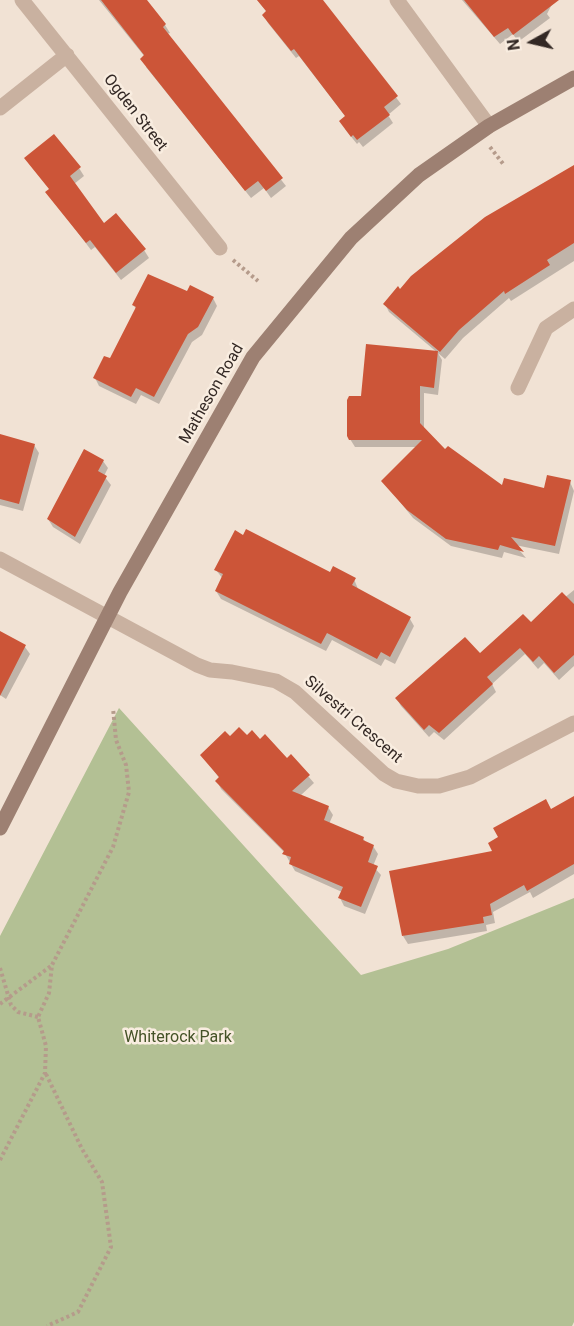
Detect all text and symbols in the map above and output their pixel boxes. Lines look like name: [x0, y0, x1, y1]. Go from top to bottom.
north arrow: [502, 12, 562, 72]
text: N: [503, 38, 524, 51]
street label: Ogden Street: [99, 71, 171, 155]
street label: Matheson Road: [176, 341, 248, 447]
street label: Silvestri Crescent: [300, 672, 406, 768]
park label: Whiterock Park: [124, 1028, 232, 1048]

